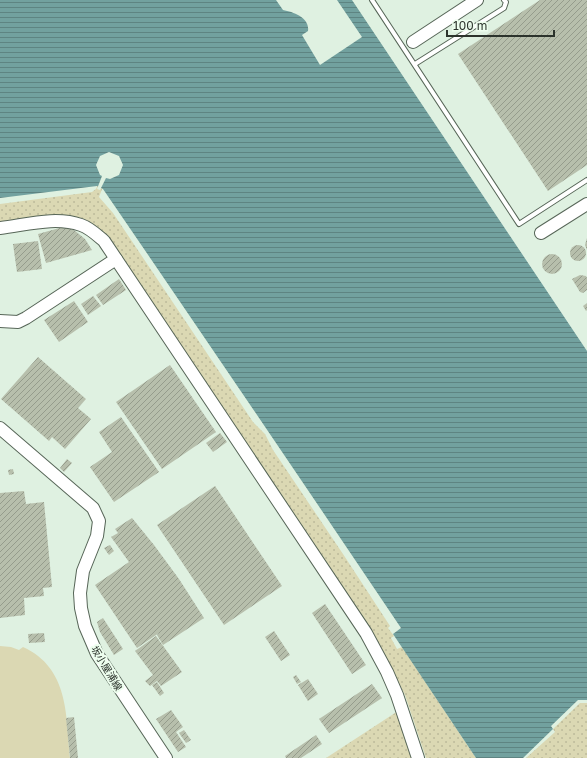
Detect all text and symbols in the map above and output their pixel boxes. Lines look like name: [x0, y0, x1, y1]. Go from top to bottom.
scale bar: [447, 12, 554, 38]
text: 100 m: [453, 18, 487, 33]
street label: 坂小屋浦線: [89, 643, 125, 693]

